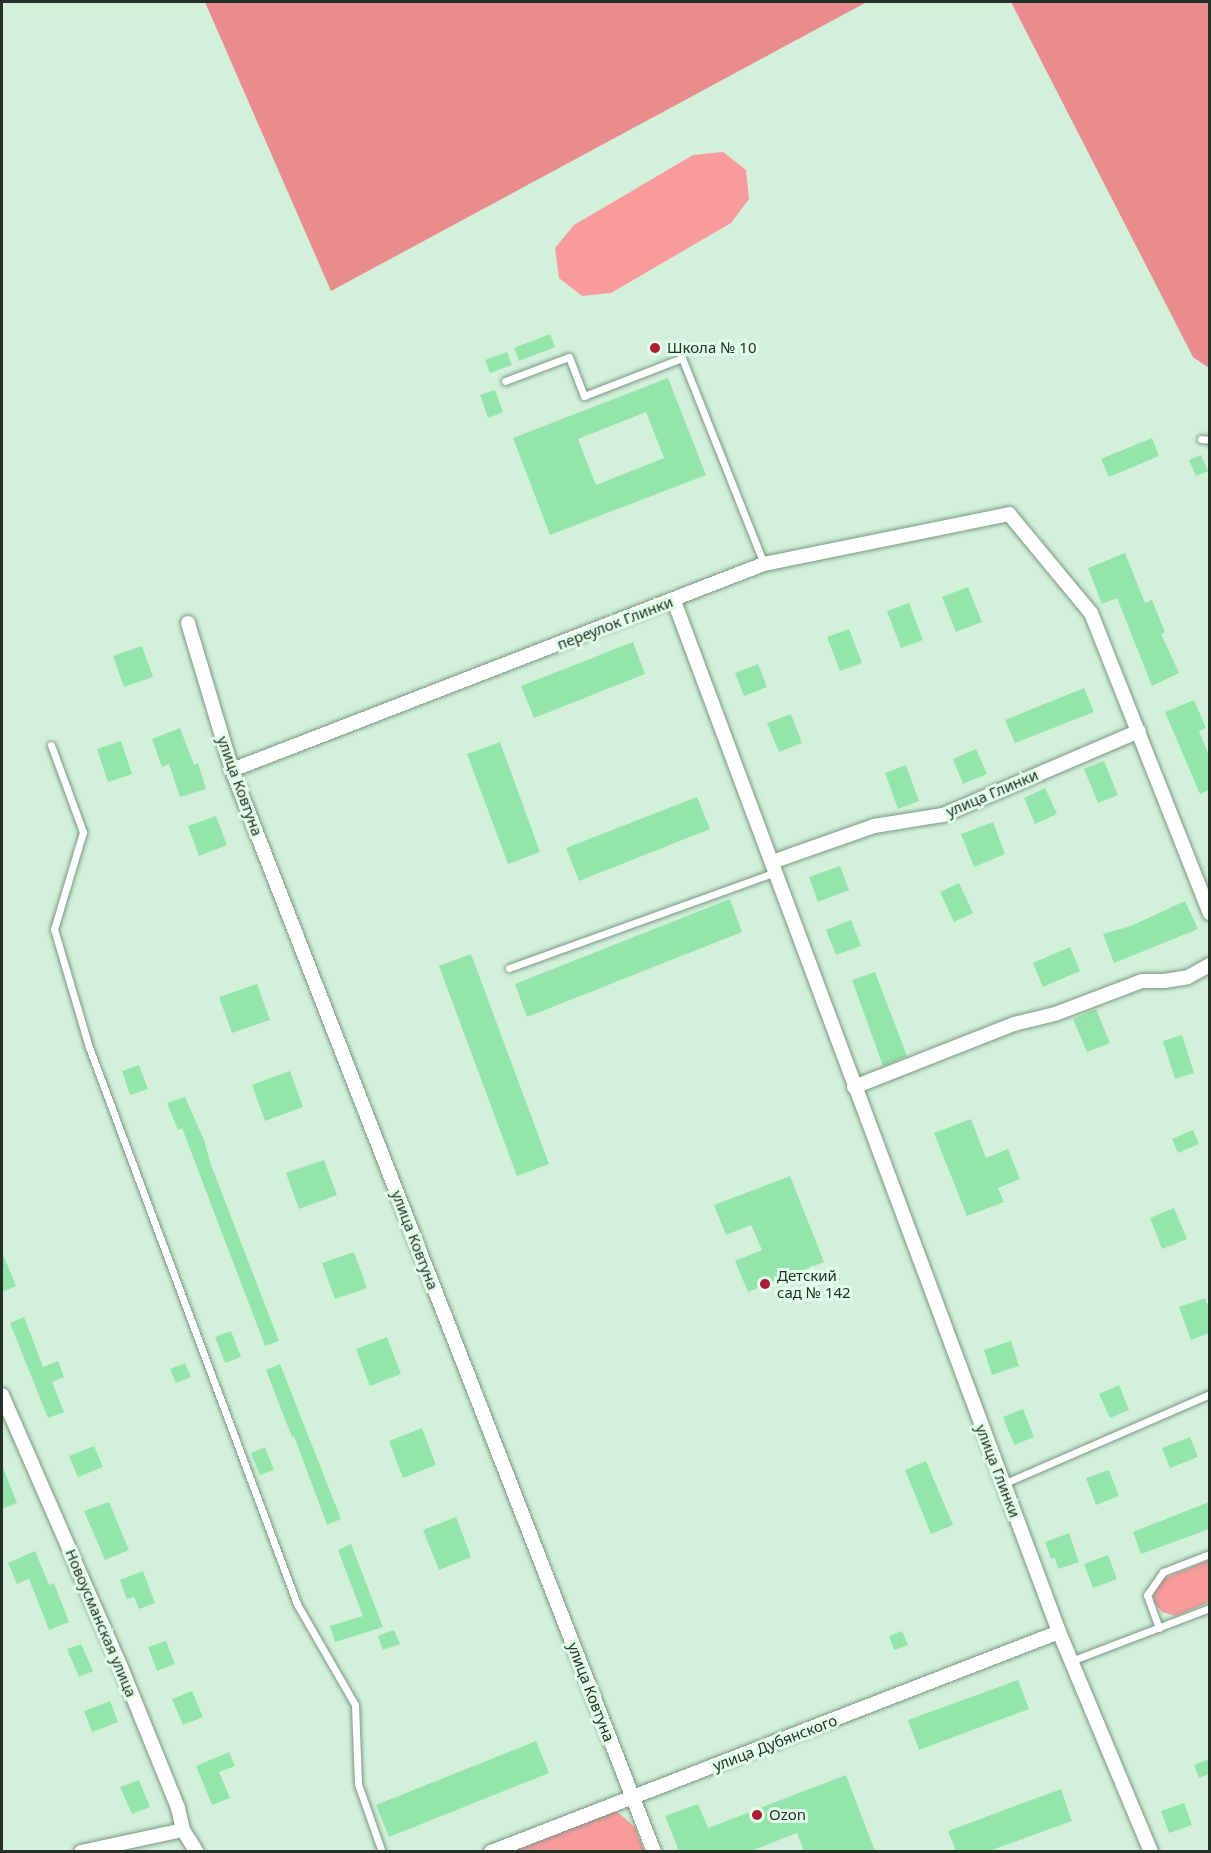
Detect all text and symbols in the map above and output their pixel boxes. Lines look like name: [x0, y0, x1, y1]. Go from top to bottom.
place label: Школа № 10: [667, 339, 757, 357]
marker: Школа № 10: [648, 341, 662, 355]
street label: переулок Глинки: [555, 593, 675, 653]
street label: улица Ковтуна: [214, 734, 266, 838]
street label: улица Глинки: [943, 766, 1041, 820]
street label: улица Ковтуна: [388, 1188, 442, 1292]
place label: Детский сад № 142: [777, 1266, 851, 1301]
marker: Детский сад № 142: [758, 1277, 772, 1291]
street label: улица Глинки: [972, 1422, 1024, 1520]
street label: Новоусманская улица: [62, 1546, 140, 1700]
street label: улица Ковтуна: [564, 1640, 618, 1744]
street label: улица Дубянского: [710, 1711, 840, 1775]
place label: Ozon: [769, 1806, 806, 1824]
marker: Ozon: [750, 1808, 764, 1822]

